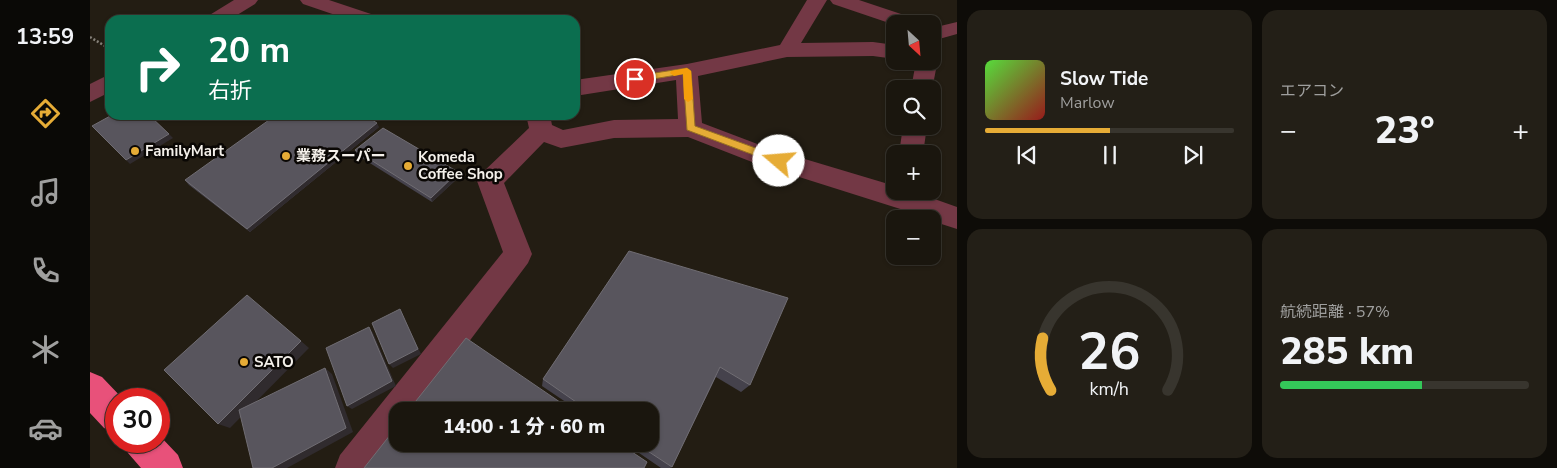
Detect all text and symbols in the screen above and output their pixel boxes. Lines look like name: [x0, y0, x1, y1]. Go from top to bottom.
north arrow: [886, 15, 941, 70]
map controls: [886, 15, 941, 265]
text: 13:59: [16, 22, 74, 52]
text: 20 m: [208, 27, 290, 74]
icon: right: [125, 35, 190, 100]
pin: [614, 58, 656, 100]
icon: arrive: [621, 65, 649, 93]
text: Slow Tide: [1060, 66, 1148, 92]
text: 右折: [208, 76, 252, 106]
button: search: [886, 80, 941, 135]
text: エアコン: [1280, 80, 1344, 102]
text: Marlow: [1060, 92, 1115, 114]
icon: directions: [28, 96, 63, 131]
text: 23°: [1374, 105, 1435, 156]
text: −: [1280, 112, 1297, 150]
text: +: [1512, 112, 1529, 150]
position arrow: [752, 134, 804, 186]
place label: FamilyMart: [145, 141, 224, 161]
icon: previous: [1013, 141, 1041, 169]
icon: pause: [1096, 141, 1124, 169]
icon: next: [1179, 141, 1207, 169]
marker: FamilyMart: [129, 145, 141, 157]
button: +: [886, 145, 941, 200]
place label: 業務スーパー: [296, 146, 386, 166]
place label: Komeda Coffee Shop: [418, 147, 503, 184]
marker: 業務スーパー: [280, 150, 292, 162]
marker: Komeda Coffee Shop: [402, 160, 414, 172]
icon: music: [28, 175, 63, 210]
button: −: [886, 210, 941, 265]
icon: phone: [28, 253, 63, 288]
text: 航続距離 · 57%: [1280, 301, 1390, 323]
text: 26: [1078, 316, 1141, 387]
text: 285 km: [1280, 326, 1414, 377]
icon: climate: [28, 332, 63, 367]
place label: SATO: [254, 352, 294, 372]
marker: SATO: [238, 356, 250, 368]
text: km/h: [1090, 377, 1129, 401]
speed limit sign: 30: [105, 388, 170, 453]
icon: car: [28, 411, 63, 446]
text: 14:00 · 1 分 · 60 m: [443, 414, 605, 440]

